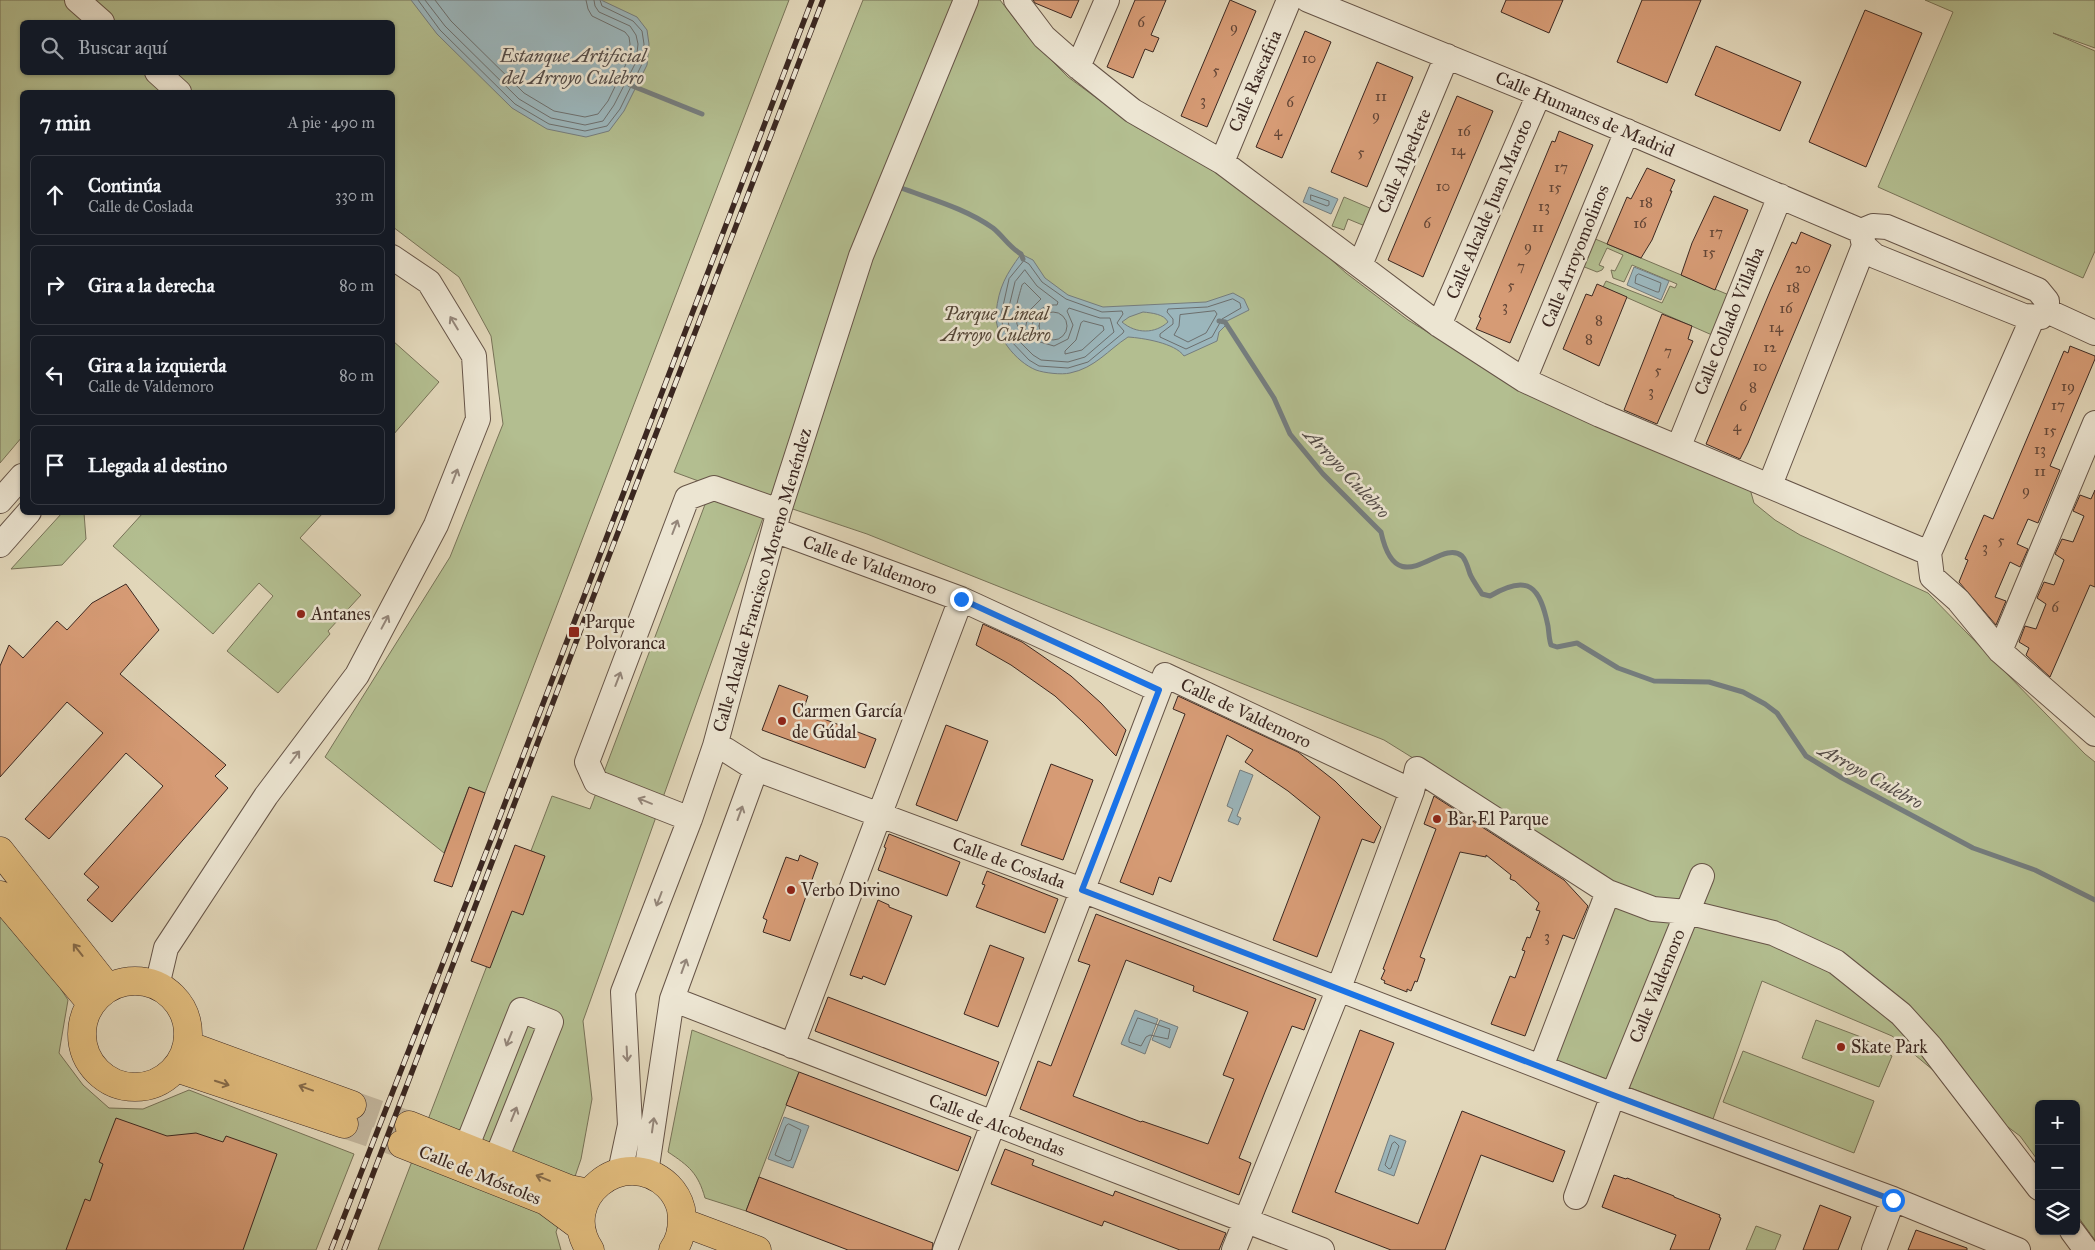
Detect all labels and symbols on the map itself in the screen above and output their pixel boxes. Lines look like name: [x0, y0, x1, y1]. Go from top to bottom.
house number: 6: [1137, 13, 1146, 31]
house number: 9: [1230, 18, 1238, 36]
street label: Calle Rascafria: [1224, 26, 1286, 135]
water label: Estanque Artificial del Arroyo Culebro: [499, 44, 648, 89]
house number: 10: [1302, 49, 1316, 67]
house number: 5: [1213, 61, 1220, 79]
street label: Calle Humanes de Madrid: [1492, 66, 1678, 162]
house number: 11: [1375, 87, 1387, 105]
house number: 3: [1200, 91, 1206, 109]
house number: 6: [1286, 93, 1295, 111]
street label: Calle Alpedrete: [1372, 105, 1436, 217]
house number: 9: [1372, 106, 1380, 124]
street label: Calle Alcalde Juan Maroto: [1441, 116, 1538, 303]
house number: 4: [1274, 122, 1283, 140]
house number: 16: [1457, 122, 1472, 140]
house number: 14: [1451, 141, 1466, 159]
house number: 5: [1358, 143, 1365, 161]
house number: 17: [1554, 158, 1568, 176]
house number: 10: [1436, 177, 1450, 195]
house number: 15: [1549, 178, 1561, 196]
street label: Calle Arroyomolinos: [1536, 181, 1614, 331]
house number: 18: [1639, 193, 1653, 211]
house number: 13: [1538, 197, 1550, 215]
house number: 6: [1423, 214, 1432, 232]
house number: 16: [1633, 214, 1648, 232]
house number: 11: [1532, 218, 1544, 236]
house number: 17: [1709, 223, 1723, 241]
house number: 9: [1524, 237, 1532, 255]
street label: Calle Collado Villalba: [1689, 243, 1769, 398]
house number: 15: [1703, 243, 1715, 261]
house number: 7: [1517, 257, 1525, 275]
house number: 20: [1795, 259, 1811, 277]
house number: 5: [1508, 276, 1515, 294]
house number: 18: [1786, 278, 1800, 296]
house number: 3: [1502, 297, 1508, 315]
house number: 16: [1779, 299, 1794, 317]
park label: Parque Lineal Arroyo Culebro: [939, 303, 1051, 346]
house number: 8: [1595, 311, 1603, 329]
one-way arrow: [448, 317, 458, 331]
house number: 14: [1769, 318, 1784, 336]
house number: 8: [1585, 330, 1593, 348]
house number: 12: [1763, 338, 1777, 356]
house number: 7: [1664, 342, 1672, 360]
house number: 10: [1753, 357, 1767, 375]
house number: 5: [1655, 361, 1662, 379]
house number: 19: [2061, 377, 2075, 395]
house number: 8: [1749, 378, 1757, 396]
house number: 3: [1648, 382, 1654, 400]
house number: 17: [2051, 396, 2065, 414]
house number: 6: [1739, 397, 1748, 415]
house number: 4: [1733, 417, 1742, 435]
water label: Arroyo Culebro: [1298, 421, 1395, 523]
house number: 15: [2044, 421, 2056, 439]
street label: Calle Alcalde Francisco Moreno Menéndez: [708, 425, 816, 735]
house number: 13: [2034, 440, 2046, 458]
house number: 11: [2034, 462, 2046, 480]
one-way arrow: [451, 469, 460, 484]
house number: 9: [2022, 481, 2030, 499]
one-way arrow: [672, 520, 681, 535]
street label: Calle de Valdemoro: [800, 530, 940, 600]
house number: 5: [1998, 531, 2005, 549]
house number: 3: [1982, 538, 1988, 556]
route end: [950, 588, 973, 611]
house number: 6: [2051, 598, 2060, 616]
place label: Antanes: [310, 603, 371, 625]
marker: Antanes: [295, 608, 307, 620]
place label: Parque Polvoranca: [585, 611, 666, 654]
one-way arrow: [381, 615, 390, 630]
marker: Parque Polvoranca: [567, 625, 581, 639]
one-way arrow: [614, 672, 623, 688]
street label: Calle de Valdemoro: [1177, 673, 1315, 753]
place label: Carmen García de Gúdal: [792, 700, 903, 743]
marker: Carmen García de Gúdal: [776, 715, 788, 727]
water label: Arroyo Culebro: [1813, 737, 1927, 814]
one-way arrow: [290, 751, 301, 764]
one-way arrow: [638, 796, 653, 806]
one-way arrow: [736, 806, 745, 821]
place label: Bar El Parque: [1447, 808, 1549, 831]
marker: Bar El Parque: [1431, 813, 1443, 825]
street label: Calle de Coslada: [950, 832, 1069, 894]
place label: Verbo Divino: [800, 879, 900, 901]
marker: Verbo Divino: [785, 884, 797, 896]
one-way arrow: [654, 891, 663, 906]
street label: Calle Valdemoro: [1624, 926, 1690, 1046]
house number: 3: [1544, 927, 1550, 945]
one-way arrow: [73, 943, 83, 957]
one-way arrow: [680, 958, 689, 974]
one-way arrow: [504, 1031, 514, 1046]
place label: Skate Park: [1851, 1036, 1928, 1058]
marker: Skate Park: [1835, 1041, 1847, 1053]
one-way arrow: [622, 1046, 631, 1062]
one-way arrow: [214, 1078, 230, 1088]
one-way arrow: [299, 1083, 314, 1092]
street label: Calle de Alcobendas: [926, 1089, 1068, 1161]
one-way arrow: [510, 1107, 519, 1122]
one-way arrow: [649, 1117, 659, 1133]
street label: Calle de Móstoles: [416, 1140, 544, 1210]
one-way arrow: [536, 1173, 551, 1182]
route start: [1882, 1189, 1905, 1212]

